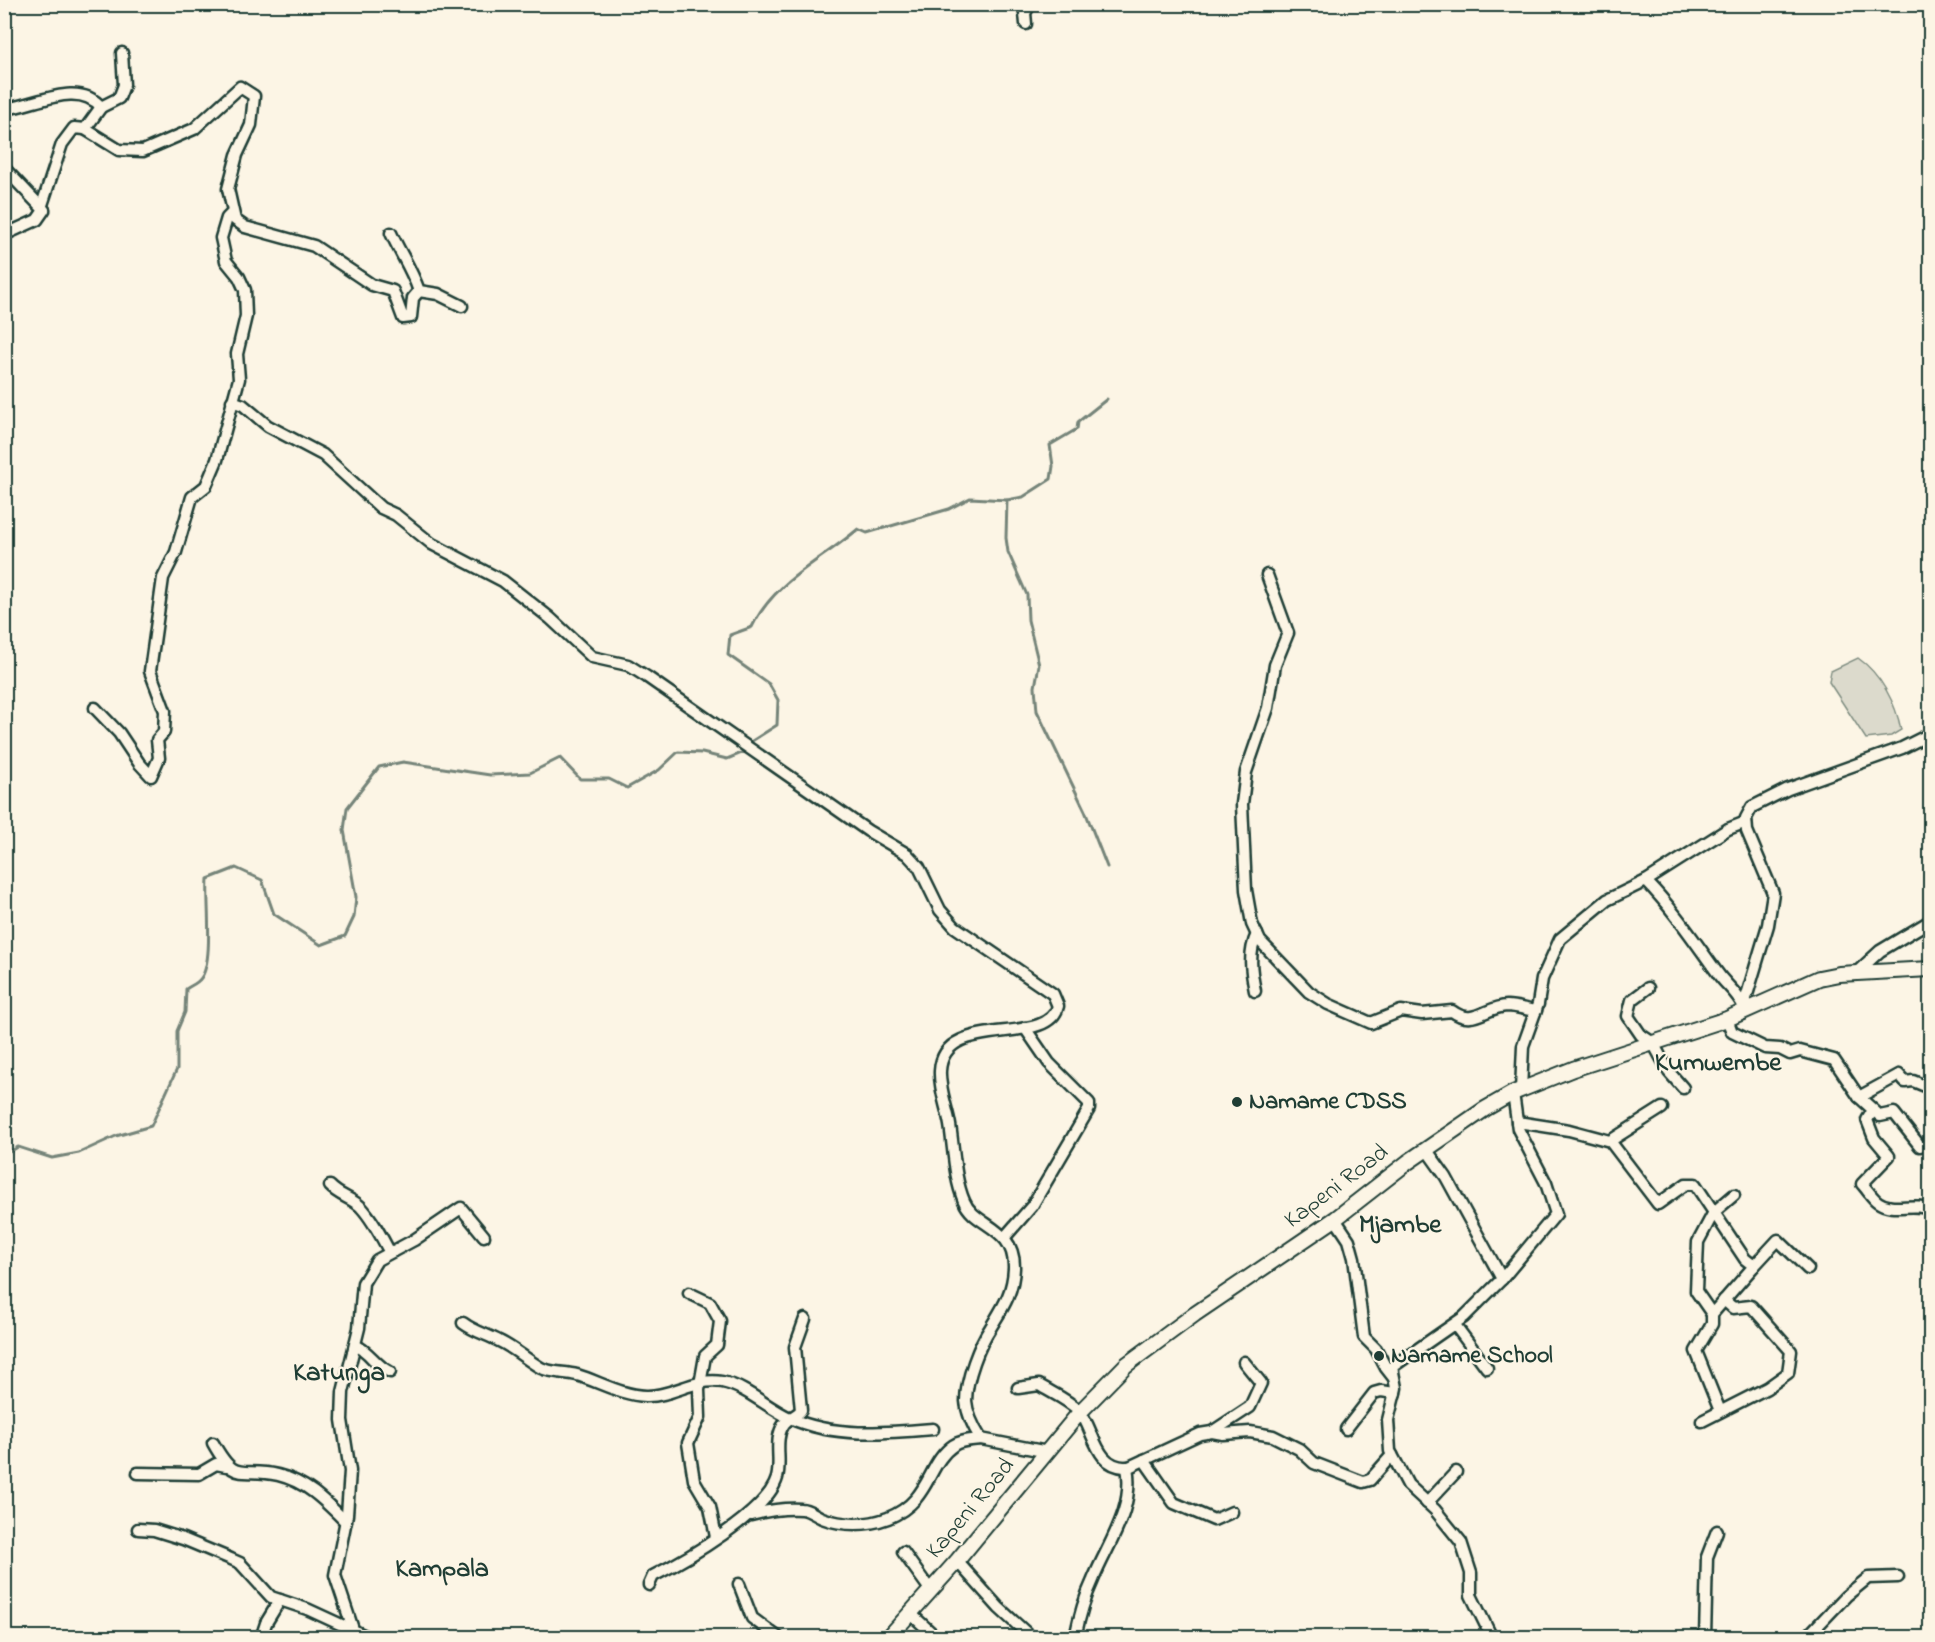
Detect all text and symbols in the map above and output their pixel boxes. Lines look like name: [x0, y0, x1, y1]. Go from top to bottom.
district label: Kumwembe: [1655, 1044, 1782, 1083]
place label: Namame CDSS: [1249, 1085, 1407, 1120]
marker: Namame CDSS: [1230, 1095, 1244, 1109]
street label: Kapeni Road: [1277, 1136, 1397, 1238]
district label: Mjambe: [1359, 1206, 1442, 1245]
place label: Namame School: [1391, 1339, 1553, 1374]
marker: Namame School: [1372, 1349, 1386, 1363]
district label: Katunga: [293, 1354, 385, 1394]
street label: Kapeni Road: [918, 1450, 1024, 1567]
district label: Kampala: [395, 1551, 489, 1589]

